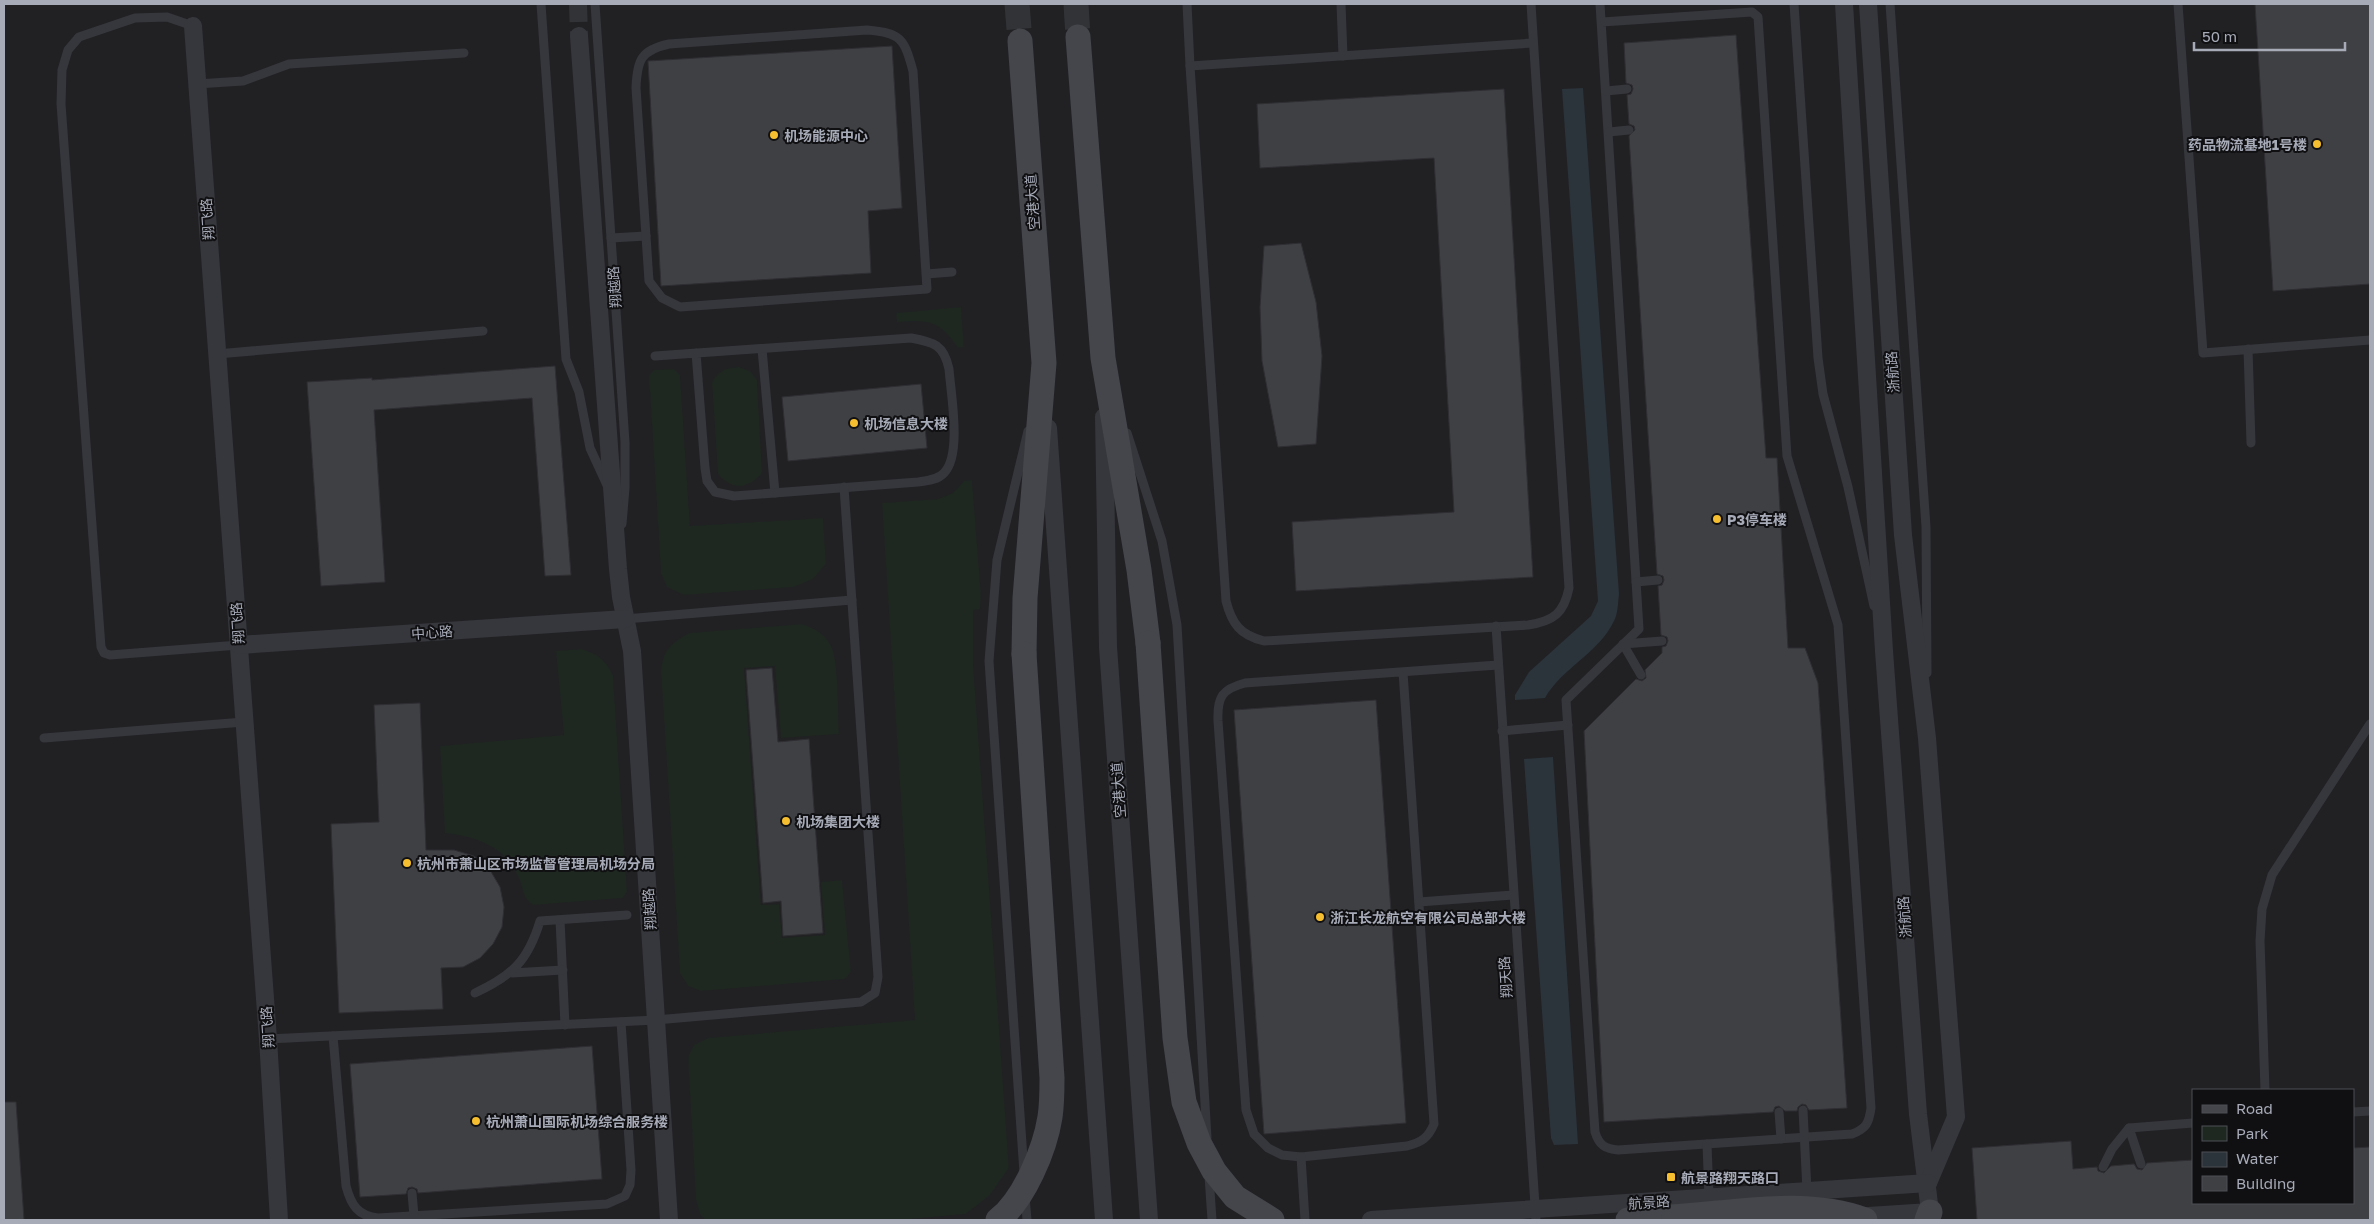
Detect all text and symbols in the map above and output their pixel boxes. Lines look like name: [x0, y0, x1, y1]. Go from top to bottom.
scale bar: [2194, 20, 2345, 52]
text: 50 m: [2202, 27, 2237, 45]
place label: 机场能源中心: [784, 127, 868, 144]
marker: 机场能源中心: [768, 129, 780, 141]
place label: 药品物流基地1号楼: [2188, 136, 2307, 153]
marker: 药品物流基地1号楼: [2311, 138, 2323, 150]
street label: 空港大道: [1022, 173, 1042, 231]
street label: 翔飞路: [197, 197, 217, 241]
street label: 翔越路: [604, 265, 624, 309]
street label: 浙航路: [1882, 350, 1902, 394]
place label: 机场信息大楼: [864, 415, 948, 432]
marker: 机场信息大楼: [848, 417, 860, 429]
place label: P3停车楼: [1727, 511, 1787, 528]
marker: P3停车楼: [1711, 513, 1723, 525]
street label: 翔飞路: [227, 601, 247, 645]
street label: 中心路: [410, 622, 454, 642]
street label: 空港大道: [1108, 761, 1128, 819]
place label: 机场集团大楼: [796, 813, 880, 830]
marker: 机场集团大楼: [780, 815, 792, 827]
place label: 杭州市萧山区市场监督管理局机场分局: [417, 855, 655, 872]
marker: 杭州市萧山区市场监督管理局机场分局: [401, 857, 413, 869]
street label: 翔越路: [639, 887, 659, 931]
street label: 浙航路: [1894, 895, 1914, 939]
place label: 浙江长龙航空有限公司总部大楼: [1330, 909, 1526, 926]
marker: 浙江长龙航空有限公司总部大楼: [1314, 911, 1326, 923]
street label: 翔天路: [1495, 955, 1515, 999]
street label: 翔飞路: [257, 1005, 277, 1049]
legend: [2192, 1089, 2354, 1204]
text: Road: [2236, 1099, 2273, 1117]
place label: 杭州萧山国际机场综合服务楼: [486, 1113, 668, 1130]
marker: 杭州萧山国际机场综合服务楼: [470, 1115, 482, 1127]
text: Park: [2236, 1124, 2269, 1142]
text: Water: [2236, 1149, 2279, 1167]
place label: 航景路翔天路口: [1681, 1169, 1779, 1186]
marker: 航景路翔天路口: [1665, 1171, 1677, 1183]
text: Building: [2236, 1174, 2296, 1192]
street label: 航景路: [1627, 1192, 1671, 1212]

